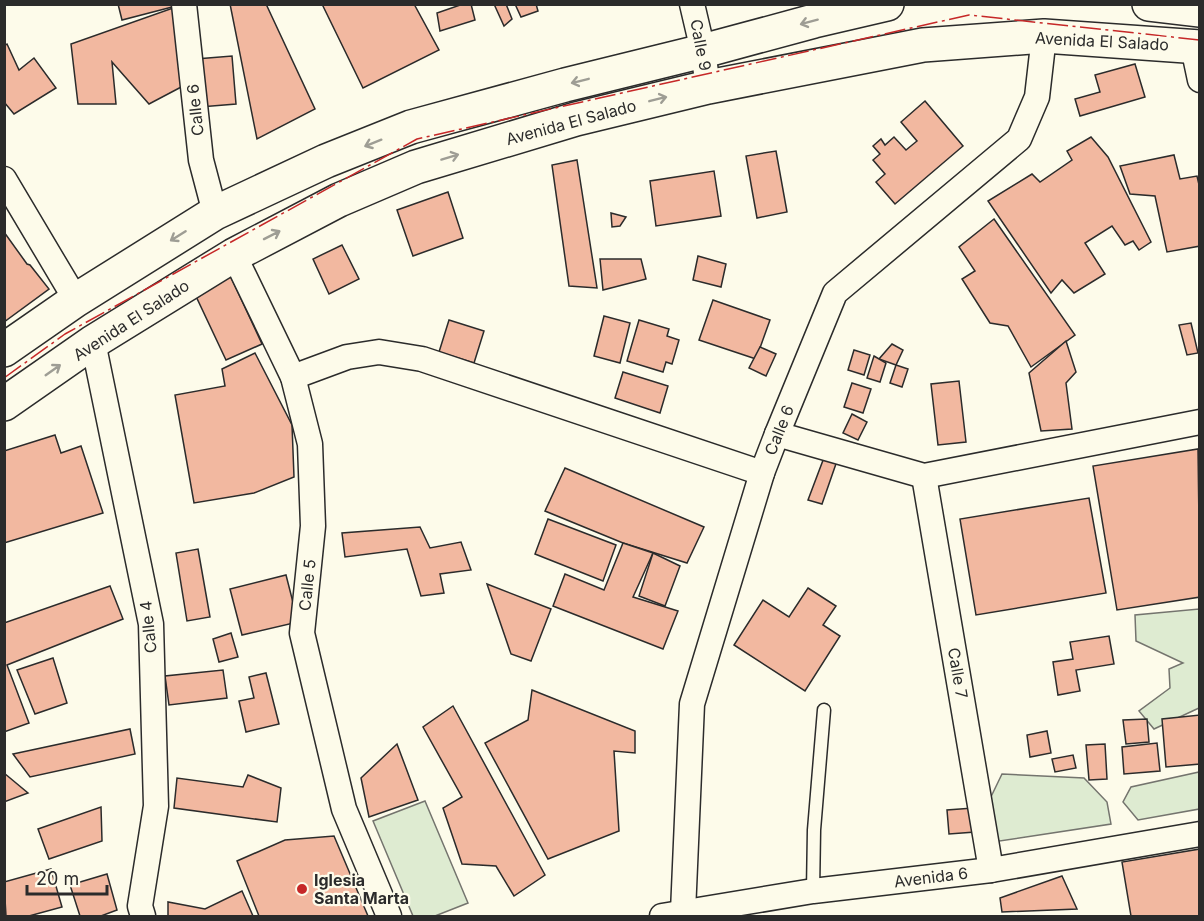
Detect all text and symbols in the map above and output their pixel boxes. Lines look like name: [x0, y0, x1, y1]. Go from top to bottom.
street label: Calle 9: [686, 17, 716, 73]
one-way arrow: [800, 17, 819, 28]
street label: Avenida El Salado: [1035, 28, 1169, 54]
one-way arrow: [571, 76, 590, 88]
street label: Calle 6: [182, 83, 208, 137]
one-way arrow: [648, 92, 667, 104]
street label: Avenida El Salado: [504, 95, 638, 149]
one-way arrow: [364, 138, 383, 149]
one-way arrow: [440, 151, 459, 162]
one-way arrow: [170, 229, 187, 242]
one-way arrow: [263, 229, 280, 241]
street label: Avenida El Salado: [69, 275, 193, 365]
one-way arrow: [44, 364, 60, 376]
street label: Calle 6: [760, 402, 798, 458]
street label: Calle 5: [294, 558, 320, 612]
street label: Calle 4: [135, 600, 161, 654]
street label: Calle 7: [944, 646, 972, 700]
scale bar: [27, 858, 106, 896]
street label: Avenida 6: [893, 863, 969, 891]
text: 20 m: [36, 868, 79, 889]
place label: Iglesia Santa Marta: [314, 870, 409, 908]
marker: Iglesia Santa Marta: [295, 882, 309, 896]

